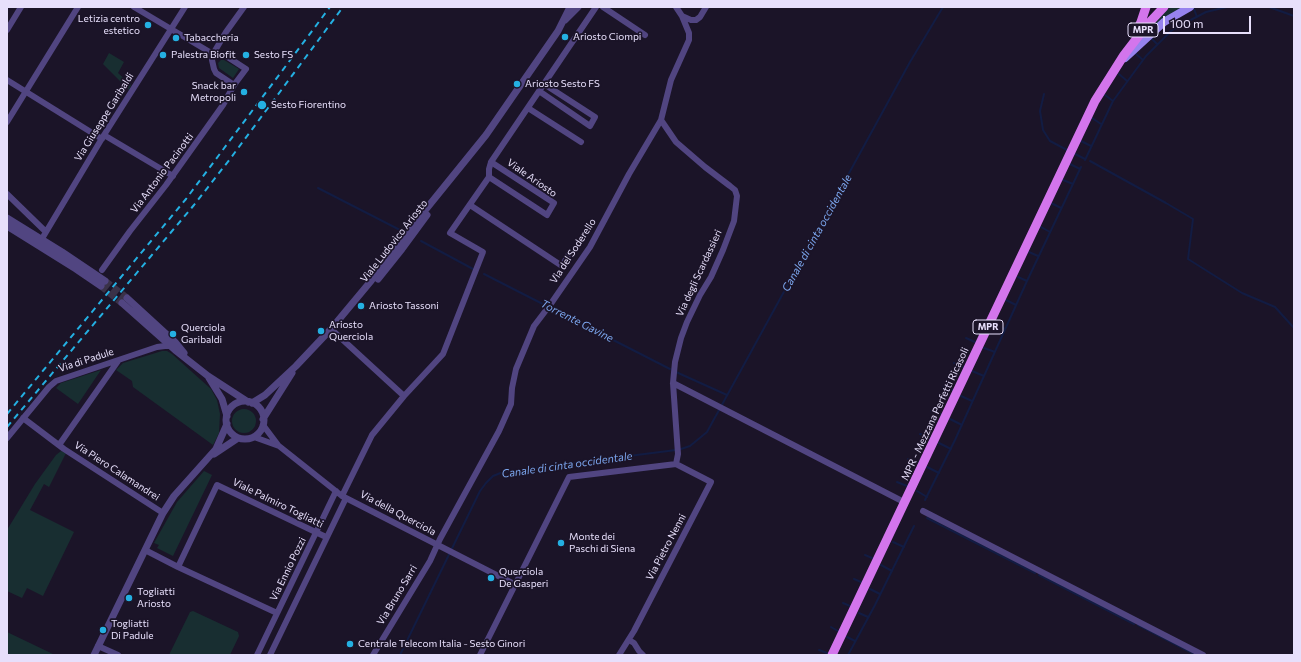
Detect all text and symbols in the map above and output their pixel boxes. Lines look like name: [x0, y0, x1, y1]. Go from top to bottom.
scale bar: [1165, 8, 1253, 34]
place label: Letizia centro estetico: [78, 13, 140, 36]
text: 100 m: [1170, 16, 1204, 30]
marker: Letizia centro estetico: [143, 20, 153, 30]
road number: MPR: [1128, 23, 1158, 37]
place label: Ariosto Ciompi: [573, 31, 641, 43]
place label: Tabaccheria: [184, 32, 239, 44]
marker: Ariosto Ciompi: [560, 32, 570, 42]
marker: Tabaccheria: [171, 33, 181, 43]
place label: Palestra Biofit: [171, 49, 236, 61]
place label: Sesto FS: [254, 49, 293, 61]
marker: Palestra Biofit: [158, 50, 168, 60]
marker: Sesto FS: [241, 50, 251, 60]
street label: Via Giuseppe Garibaldi: [72, 71, 136, 163]
place label: Ariosto Sesto FS: [525, 78, 600, 90]
marker: Ariosto Sesto FS: [512, 79, 522, 89]
place label: Snack bar Metropoli: [190, 80, 236, 104]
marker: Snack bar Metropoli: [239, 87, 249, 97]
marker: Sesto Fiorentino: [256, 99, 268, 111]
place label: Sesto Fiorentino: [271, 99, 346, 111]
street label: Via Antonio Pacinotti: [128, 131, 196, 215]
street label: Viale Ariosto: [505, 156, 559, 200]
water label: Canale di cinta occidentale: [779, 172, 855, 294]
street label: Viale Ludovico Ariosto: [358, 197, 430, 285]
street label: Via del Soderello: [548, 216, 598, 286]
street label: Via degli Scardassieri: [674, 228, 724, 318]
water label: Torrente Gavine: [538, 297, 616, 345]
place label: Ariosto Tassoni: [369, 300, 439, 312]
marker: Ariosto Tassoni: [356, 301, 366, 311]
place label: Ariosto Querciola: [329, 319, 373, 342]
road number: MPR: [973, 320, 1003, 334]
place label: Querciola Garibaldi: [181, 322, 225, 346]
marker: Ariosto Querciola: [316, 326, 326, 336]
marker: Querciola Garibaldi: [168, 329, 178, 339]
street label: Via di Padule: [57, 345, 115, 375]
street label: MPR - Mezzana Perfetti Ricasoli: [899, 346, 971, 482]
street label: Via Piero Calamandrei: [72, 439, 162, 503]
water label: Canale di cinta occidentale: [501, 449, 633, 481]
street label: Viale Palmiro Togliatti: [231, 476, 325, 530]
street label: Via della Querciola: [358, 488, 438, 538]
street label: Via Pietro Nenni: [643, 512, 689, 582]
place label: Monte dei Paschi di Siena: [569, 531, 635, 554]
street label: Via Ennio Pozzi: [267, 535, 309, 603]
marker: Monte dei Paschi di Siena: [556, 538, 566, 548]
street label: Via Bruno Sarri: [374, 563, 420, 627]
place label: Querciola De Gasperi: [499, 566, 548, 590]
marker: Querciola De Gasperi: [486, 573, 496, 583]
place label: Togliatti Ariosto: [137, 586, 175, 610]
marker: Togliatti Ariosto: [124, 593, 134, 603]
place label: Togliatti Di Padule: [111, 618, 154, 642]
marker: Togliatti Di Padule: [98, 625, 108, 635]
place label: Centrale Telecom Italia - Sesto Ginori: [358, 638, 525, 650]
marker: Centrale Telecom Italia - Sesto Ginori: [345, 639, 355, 649]

